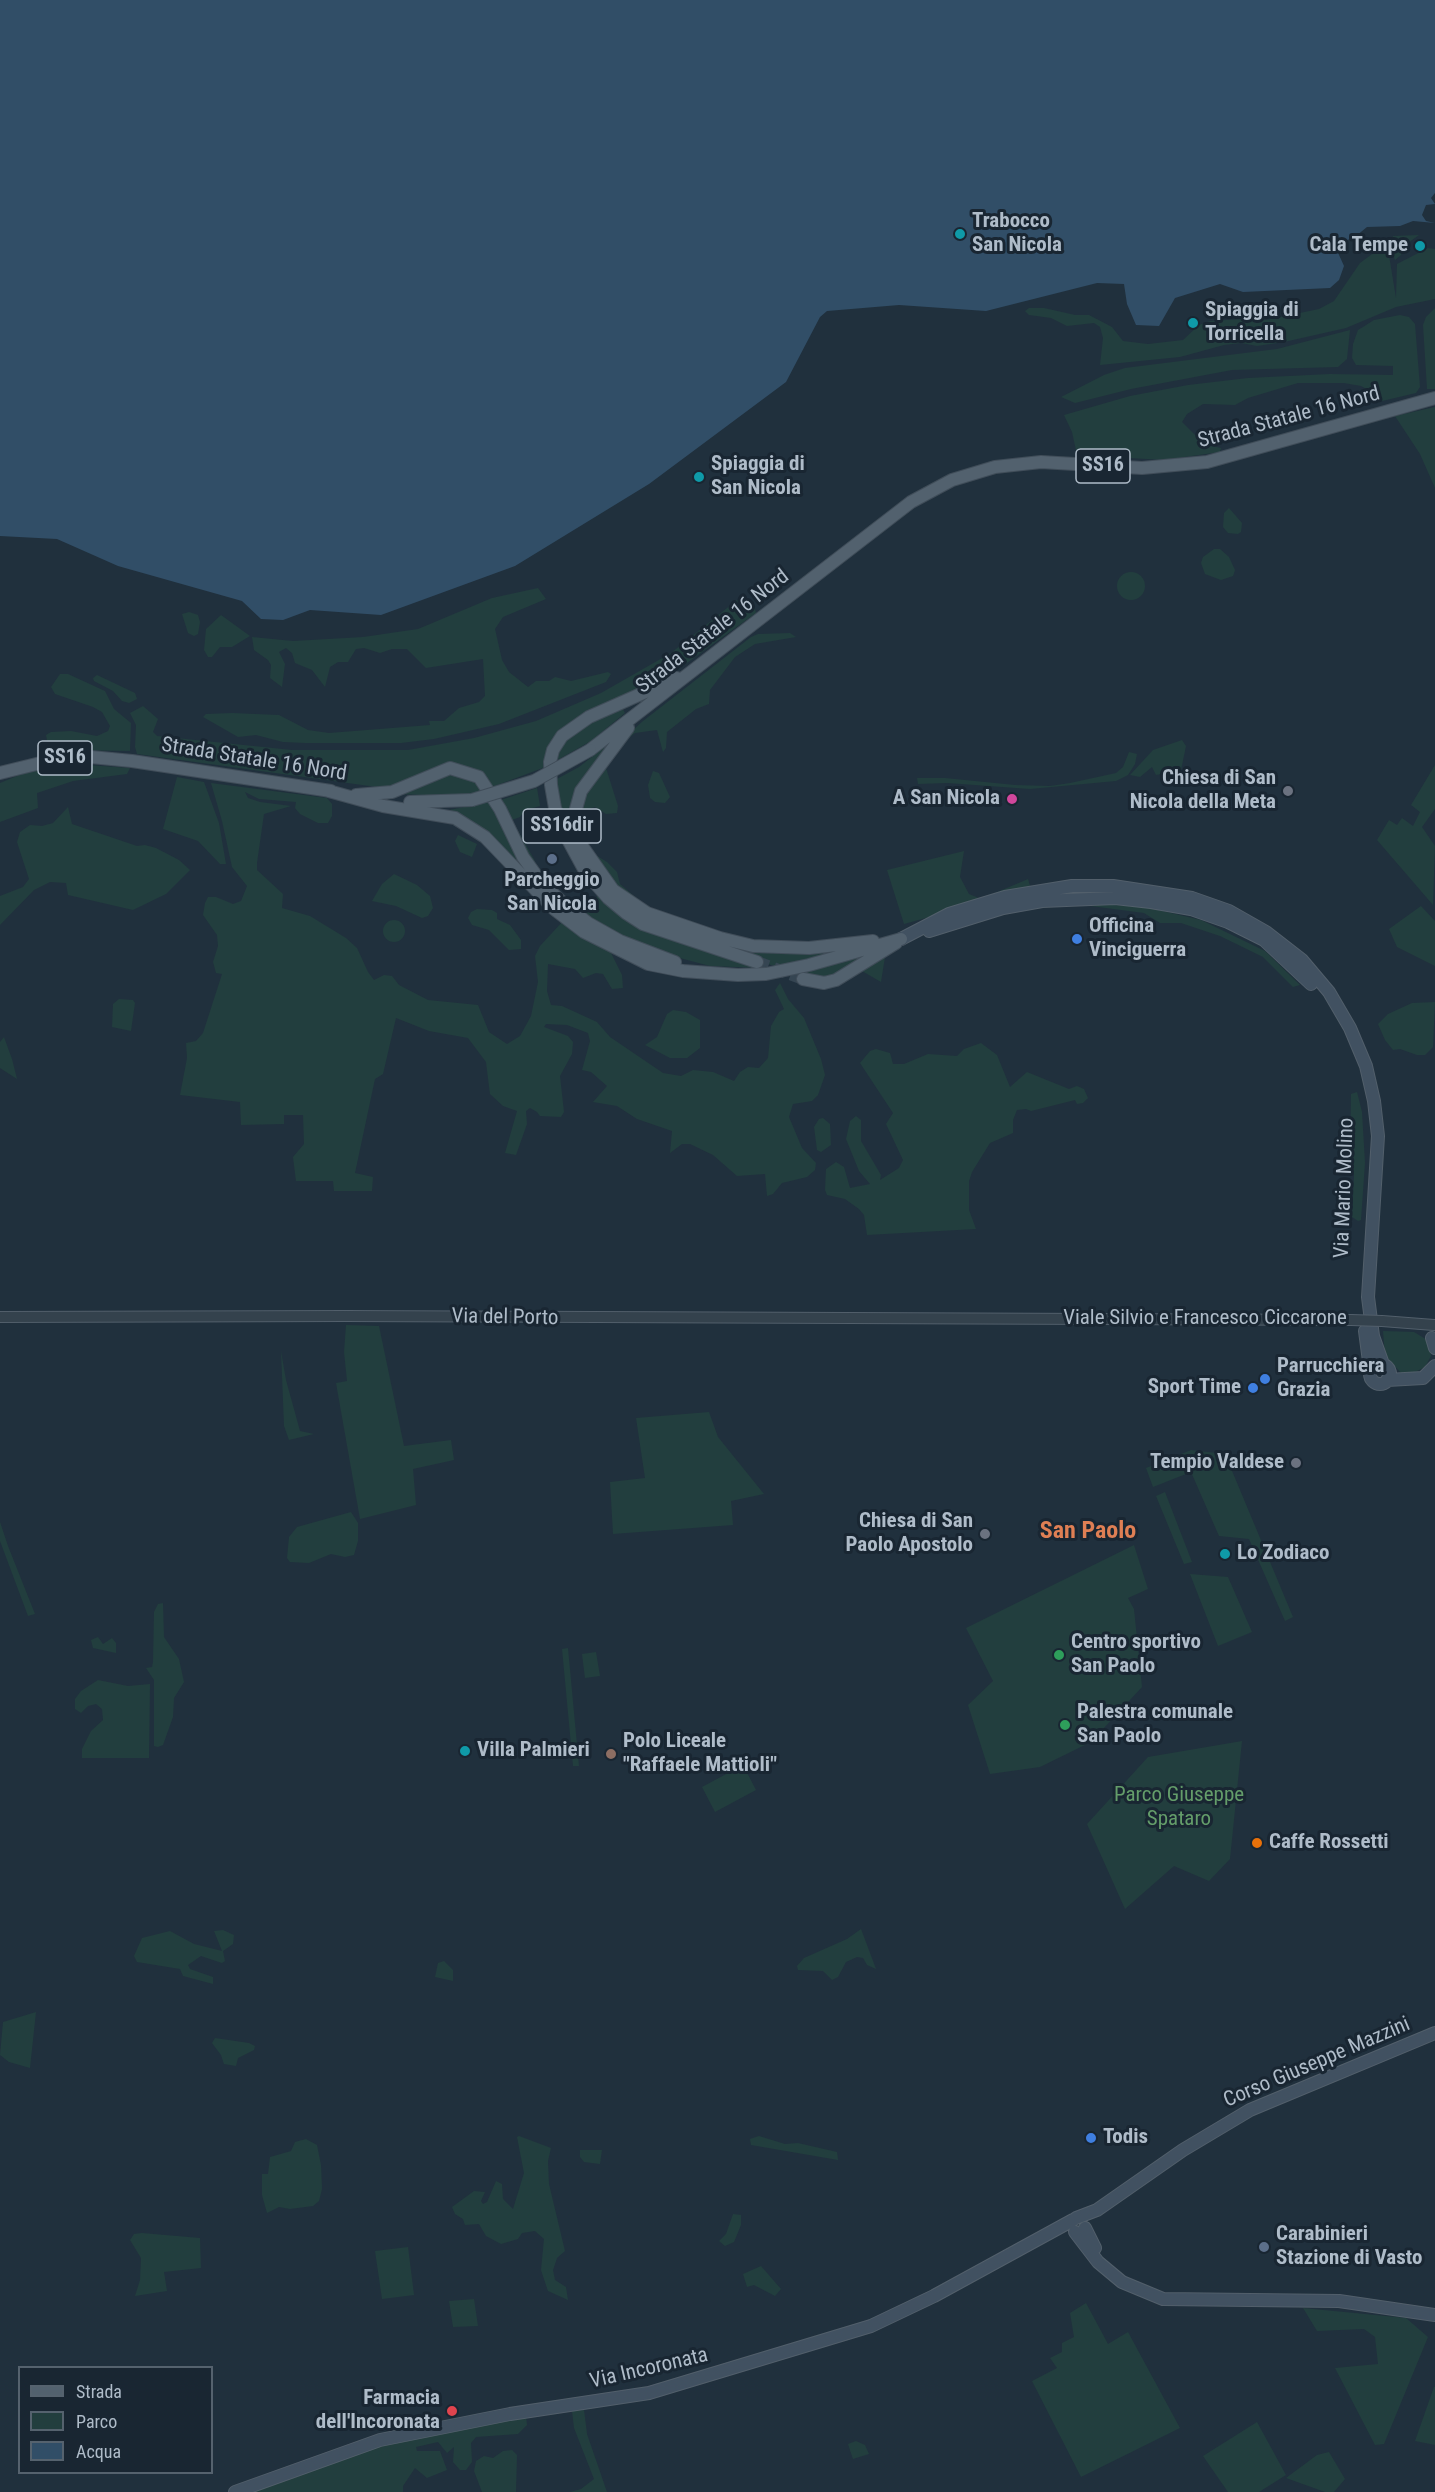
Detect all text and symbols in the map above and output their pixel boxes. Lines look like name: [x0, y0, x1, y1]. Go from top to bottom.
place label: Trabocco San Nicola: [972, 209, 1062, 259]
marker: Trabocco San Nicola: [953, 227, 967, 241]
place label: Cala Tempe: [1310, 233, 1408, 259]
marker: Cala Tempe: [1413, 239, 1427, 253]
place label: Spiaggia di Torricella: [1205, 298, 1299, 348]
marker: Spiaggia di Torricella: [1186, 316, 1200, 330]
street label: Strada Statale 16 Nord: [1195, 382, 1383, 454]
road number: SS16: [1076, 449, 1130, 483]
place label: Spiaggia di San Nicola: [711, 452, 805, 502]
marker: Spiaggia di San Nicola: [692, 470, 706, 484]
street label: Strada Statale 16 Nord: [632, 564, 794, 700]
street label: Strada Statale 16 Nord: [160, 733, 348, 787]
road number: SS16: [38, 741, 92, 775]
place label: Chiesa di San Nicola della Meta: [1130, 766, 1276, 816]
marker: Chiesa di San Nicola della Meta: [1281, 784, 1295, 798]
place label: A San Nicola: [893, 786, 1000, 812]
marker: A San Nicola: [1005, 792, 1019, 806]
road number: SS16dir: [523, 809, 601, 843]
marker: Parcheggio San Nicola: [545, 852, 559, 866]
place label: Parcheggio San Nicola: [504, 868, 600, 918]
place label: Officina Vinciguerra: [1089, 914, 1186, 964]
marker: Officina Vinciguerra: [1070, 932, 1084, 946]
street label: Via Mario Molino: [1330, 1117, 1360, 1259]
street label: Via del Porto: [451, 1304, 559, 1332]
street label: Viale Silvio e Francesco Ciccarone: [1063, 1306, 1347, 1332]
place label: Parrucchiera Grazia: [1277, 1354, 1384, 1404]
marker: Parrucchiera Grazia: [1258, 1372, 1272, 1386]
place label: Sport Time: [1148, 1375, 1241, 1401]
marker: Sport Time: [1246, 1381, 1260, 1395]
place label: Tempio Valdese: [1150, 1450, 1284, 1476]
marker: Tempio Valdese: [1289, 1456, 1303, 1470]
place label: Chiesa di San Paolo Apostolo: [845, 1509, 973, 1559]
district label: San Paolo: [1040, 1518, 1136, 1546]
marker: Chiesa di San Paolo Apostolo: [978, 1527, 992, 1541]
place label: Lo Zodiaco: [1237, 1541, 1329, 1567]
marker: Lo Zodiaco: [1218, 1547, 1232, 1561]
place label: Centro sportivo San Paolo: [1071, 1630, 1201, 1680]
marker: Centro sportivo San Paolo: [1052, 1648, 1066, 1662]
place label: Palestra comunale San Paolo: [1077, 1700, 1233, 1750]
marker: Palestra comunale San Paolo: [1058, 1718, 1072, 1732]
place label: Polo Liceale "Raffaele Mattioli": [623, 1729, 777, 1779]
place label: Villa Palmieri: [477, 1738, 590, 1764]
marker: Villa Palmieri: [458, 1744, 472, 1758]
marker: Polo Liceale "Raffaele Mattioli": [604, 1747, 618, 1761]
park label: Parco Giuseppe Spataro: [1114, 1783, 1244, 1833]
place label: Caffe Rossetti: [1269, 1830, 1389, 1856]
marker: Caffe Rossetti: [1250, 1836, 1264, 1850]
street label: Corso Giuseppe Mazzini: [1220, 2012, 1414, 2114]
place label: Todis: [1103, 2125, 1148, 2151]
marker: Todis: [1084, 2131, 1098, 2145]
place label: Carabinieri Stazione di Vasto: [1276, 2222, 1422, 2272]
marker: Carabinieri Stazione di Vasto: [1257, 2240, 1271, 2254]
street label: Via Incoronata: [588, 2343, 710, 2395]
legend: [18, 2366, 213, 2474]
text: Strada: [76, 2381, 122, 2402]
place label: Farmacia dell'Incoronata: [316, 2386, 440, 2436]
marker: Farmacia dell'Incoronata: [445, 2404, 459, 2418]
text: Parco: [76, 2411, 117, 2432]
text: Acqua: [76, 2441, 121, 2462]

